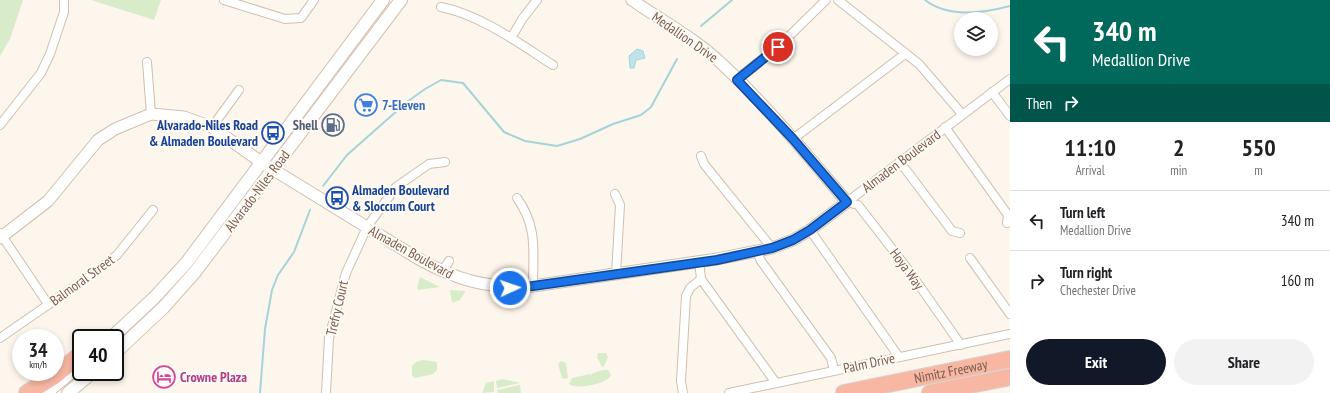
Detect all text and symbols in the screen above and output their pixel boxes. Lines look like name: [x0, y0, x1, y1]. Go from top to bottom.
street label: Medallion Drive: [648, 8, 722, 66]
map controls: [954, 12, 998, 56]
button: layers: [954, 12, 998, 56]
text: 340 m: [1092, 12, 1156, 49]
icon: left: [1026, 16, 1078, 68]
pin: [761, 30, 795, 64]
icon: arrive: [767, 36, 789, 58]
text: Medallion Drive: [1092, 48, 1190, 71]
supermarket icon: 7-Eleven: [353, 92, 379, 118]
icon: right: [1060, 92, 1082, 114]
text: Then: [1026, 94, 1052, 113]
place label: 7-Eleven: [382, 96, 425, 114]
fuel station icon: Shell: [320, 112, 346, 138]
place label: Alvarado-Niles Road & Almaden Boulevard: [149, 116, 258, 150]
place label: Shell: [293, 116, 319, 134]
bus stop icon: Alvarado-Niles Road & Almaden Boulevard: [260, 120, 286, 146]
street label: Almaden Boulevard: [858, 126, 944, 196]
text: 11:10: [1064, 132, 1116, 163]
text: 2: [1173, 132, 1184, 163]
text: 550: [1241, 132, 1276, 163]
street label: Alvarado-Niles Road: [220, 147, 294, 235]
text: Arrival: [1075, 162, 1105, 179]
text: min: [1170, 162, 1187, 179]
text: m: [1254, 162, 1263, 179]
place label: Almaden Boulevard & Sloccum Court: [351, 181, 449, 215]
bus stop icon: Almaden Boulevard & Sloccum Court: [324, 185, 350, 211]
text: Turn left: [1060, 203, 1105, 222]
icon: left: [1026, 210, 1048, 232]
text: 340 m: [1281, 211, 1314, 230]
street label: Almaden Boulevard: [366, 221, 456, 283]
text: Medallion Drive: [1060, 222, 1131, 239]
street label: Hoya Way: [886, 245, 928, 294]
street label: Balmoral Street: [46, 251, 118, 309]
text: Turn right: [1060, 263, 1112, 282]
position arrow: [489, 267, 531, 309]
icon: right: [1026, 270, 1048, 292]
text: 160 m: [1281, 271, 1314, 290]
street label: Trefry Court: [322, 278, 352, 337]
text: Chechester Drive: [1060, 282, 1136, 299]
speed limit sign: 40: [72, 329, 124, 381]
text: 34: [28, 337, 48, 363]
button: Exit: [1026, 339, 1166, 385]
button: Share: [1174, 339, 1314, 385]
street label: Palm Drive: [842, 349, 897, 377]
street label: Nimitz Freeway: [913, 355, 990, 387]
text: km/h: [29, 358, 47, 371]
hotel icon: Crowne Plaza: [151, 364, 177, 390]
place label: Crowne Plaza: [180, 368, 247, 386]

